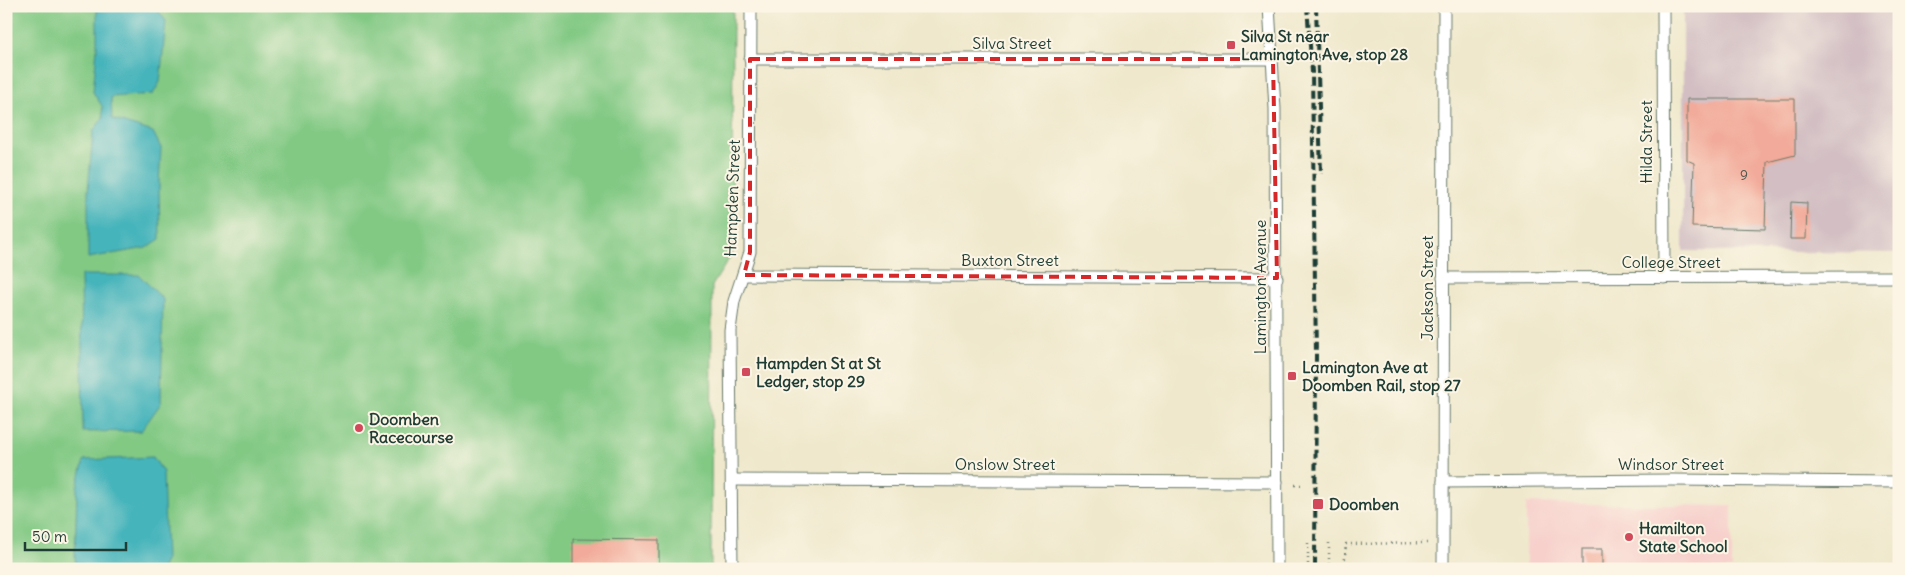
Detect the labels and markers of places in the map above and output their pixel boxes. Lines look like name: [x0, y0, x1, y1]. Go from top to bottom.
place label: Silva St near Lamington Ave, stop 28: [1241, 26, 1408, 65]
marker: Silva St near Lamington Ave, stop 28: [1225, 39, 1237, 51]
place label: Hampden St at St Ledger, stop 29: [756, 353, 882, 392]
place label: Lamington Ave at Doomben Rail, stop 27: [1302, 357, 1461, 396]
marker: Hampden St at St Ledger, stop 29: [740, 366, 752, 378]
marker: Lamington Ave at Doomben Rail, stop 27: [1286, 370, 1298, 382]
place label: Doomben Racecourse: [369, 409, 454, 447]
marker: Doomben Racecourse: [353, 422, 365, 434]
place label: Doomben: [1329, 494, 1399, 514]
marker: Doomben: [1311, 497, 1325, 511]
place label: Hamilton State School: [1639, 518, 1728, 556]
marker: Hamilton State School: [1623, 531, 1635, 543]

